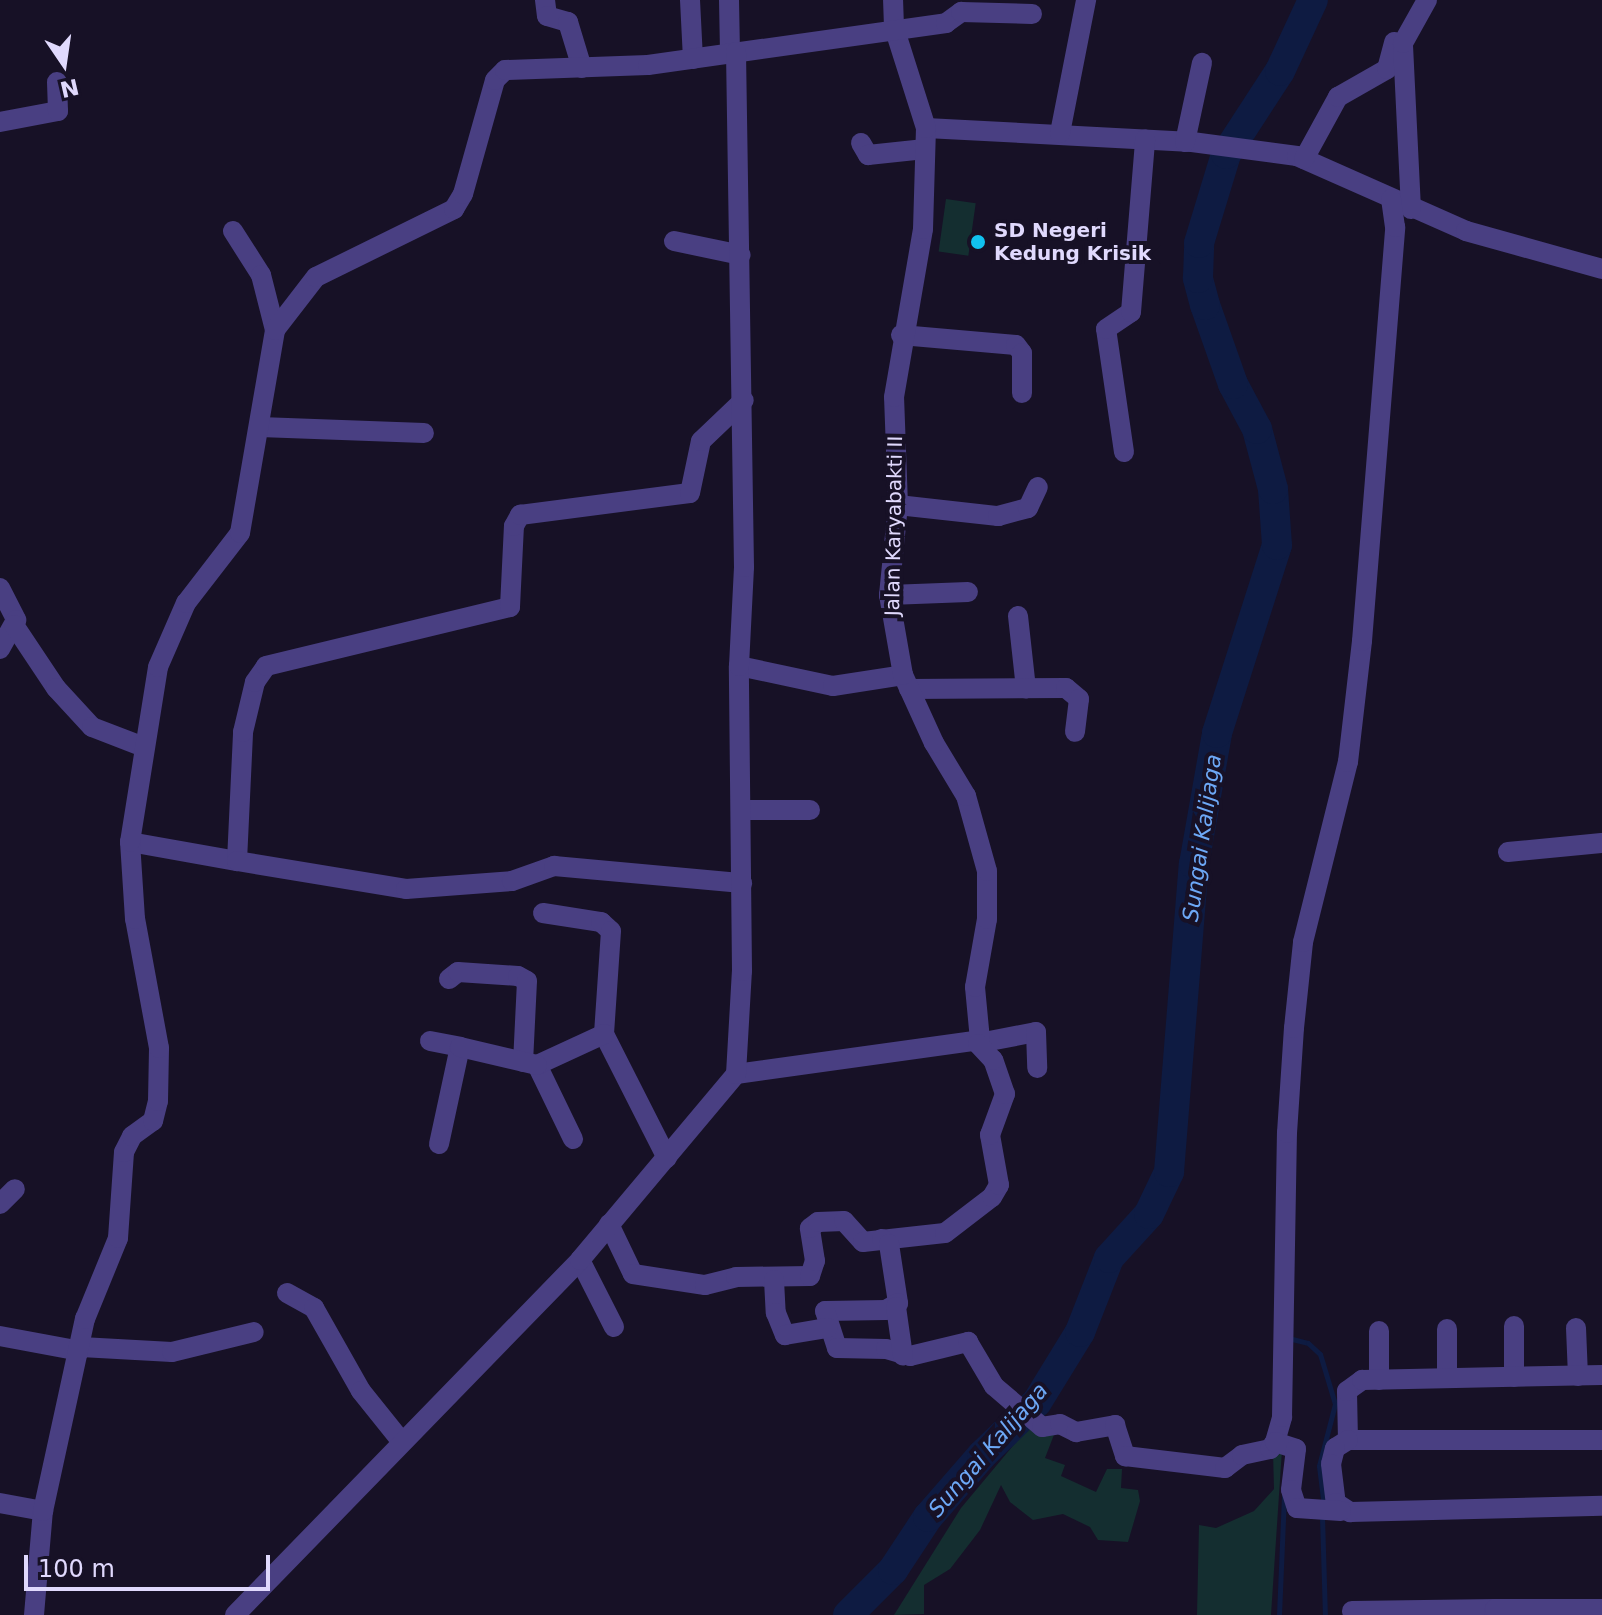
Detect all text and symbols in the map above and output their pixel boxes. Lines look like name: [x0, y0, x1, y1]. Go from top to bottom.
north arrow: [24, 24, 104, 104]
text: N: [58, 74, 81, 102]
place label: SD Negeri Kedung Krisik: [994, 218, 1151, 265]
marker: SD Negeri Kedung Krisik: [969, 233, 987, 251]
street label: Jalan Karyabakti II: [880, 436, 908, 616]
water label: Sungai Kalijaga: [1177, 753, 1227, 923]
water label: Sungai Kalijaga: [923, 1378, 1053, 1522]
scale bar: [28, 1539, 274, 1589]
text: 100 m: [38, 1555, 115, 1583]

